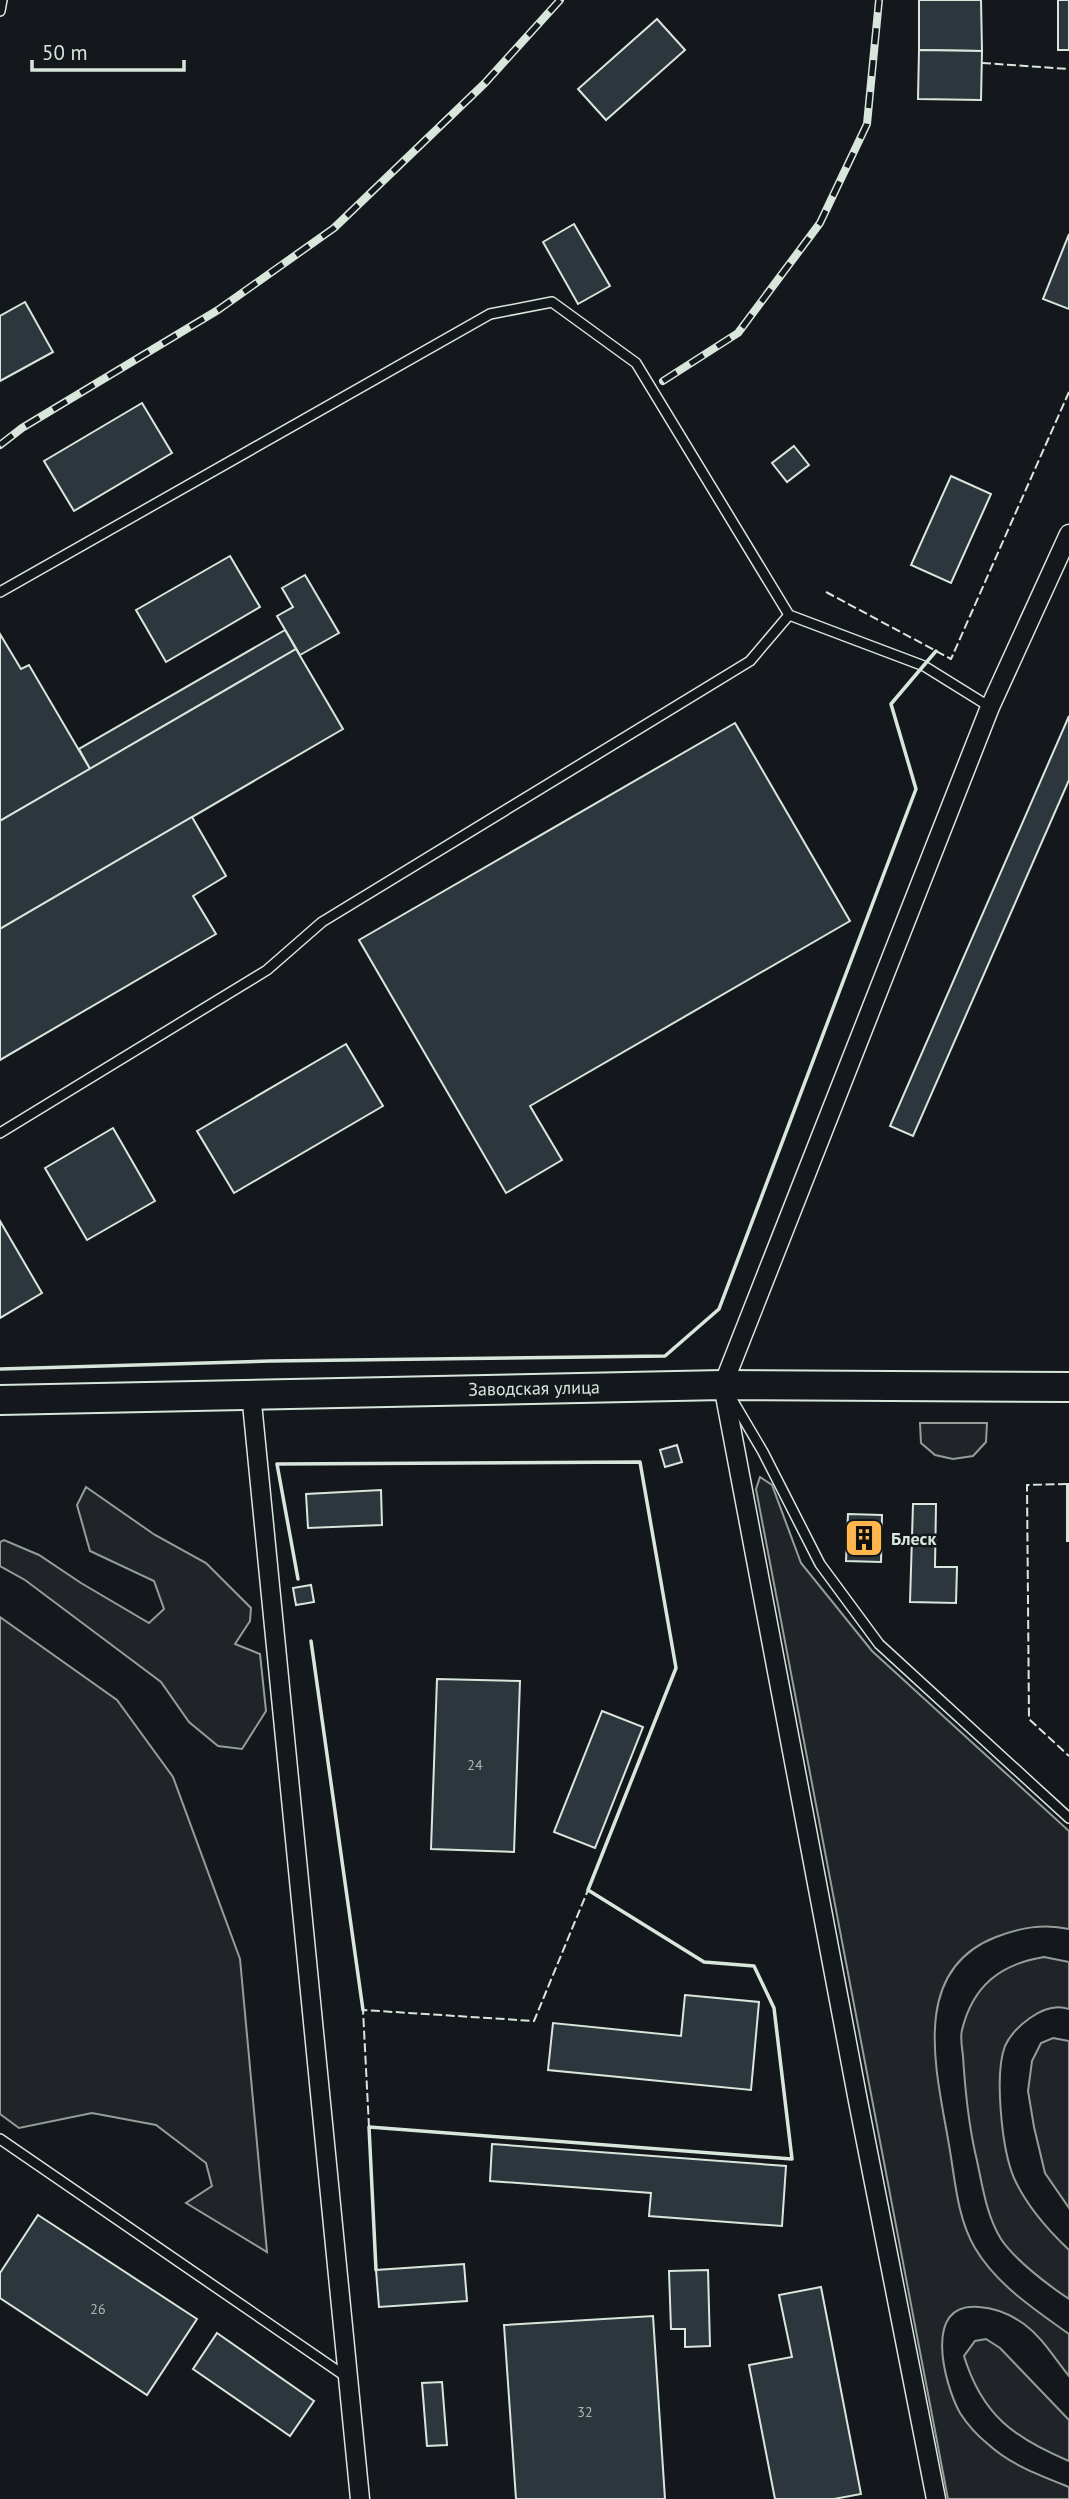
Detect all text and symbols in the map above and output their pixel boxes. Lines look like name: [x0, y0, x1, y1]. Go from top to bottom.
scale bar: [32, 28, 184, 72]
text: 50 m: [42, 39, 88, 66]
street label: Заводская улица: [468, 1375, 600, 1401]
building icon: Блеск: [843, 1517, 885, 1559]
place label: Блеск: [891, 1527, 936, 1550]
house number: 24: [467, 1756, 483, 1774]
house number: 26: [90, 2300, 106, 2318]
house number: 32: [577, 2403, 593, 2421]

